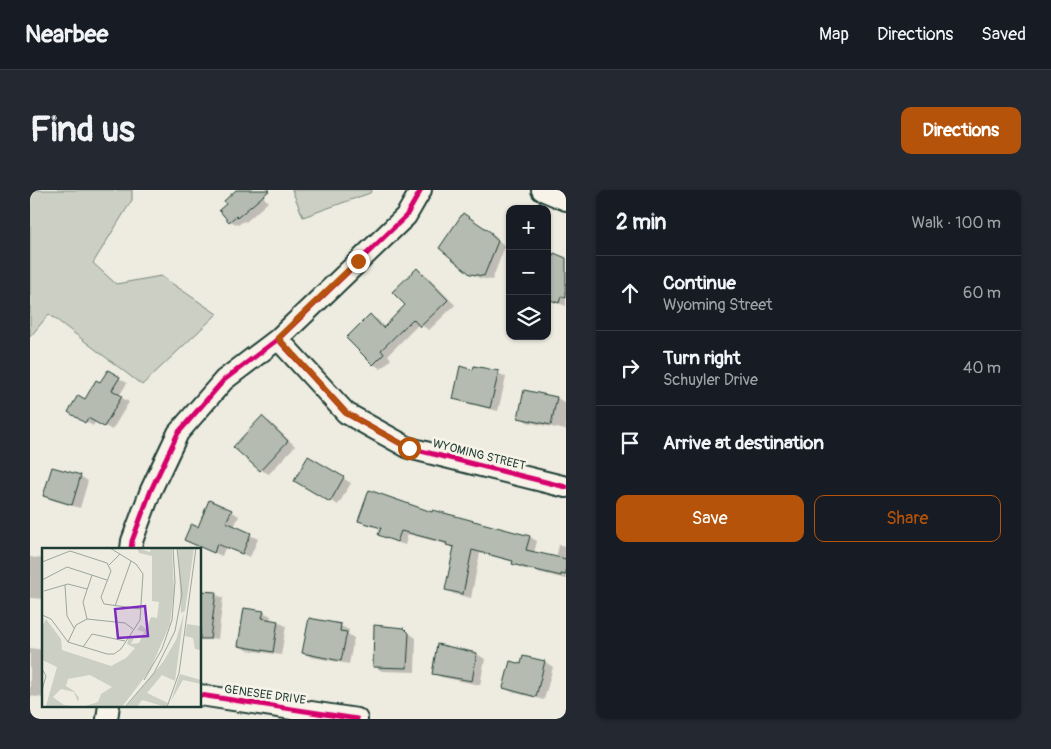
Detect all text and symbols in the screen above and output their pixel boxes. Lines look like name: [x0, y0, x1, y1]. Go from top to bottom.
text: Nearbee: [25, 20, 108, 49]
text: Map: [819, 23, 849, 46]
text: Directions: [877, 23, 953, 46]
text: Saved: [981, 23, 1026, 46]
button: Directions: [901, 107, 1021, 154]
text: Find us: [30, 108, 135, 152]
map controls: [506, 205, 551, 340]
button: +: [506, 205, 551, 250]
text: 2 min: [616, 209, 666, 236]
text: Walk · 100 m: [912, 213, 1001, 233]
route end: [347, 250, 370, 273]
button: −: [506, 250, 551, 295]
text: Continue: [663, 271, 736, 295]
icon: ahead: [616, 279, 644, 307]
text: 60 m: [963, 283, 1001, 303]
button: layers: [506, 295, 551, 340]
text: Wyoming Street: [663, 295, 772, 315]
text: Turn right: [663, 346, 741, 370]
icon: right: [616, 354, 644, 382]
text: 40 m: [963, 358, 1001, 378]
text: Schuyler Drive: [663, 370, 758, 390]
icon: arrive: [616, 429, 644, 457]
text: Arrive at destination: [663, 431, 824, 455]
street label: WYOMING STREET: [431, 436, 527, 474]
route start: [398, 437, 421, 460]
button: Save: [616, 495, 804, 542]
button: Share: [814, 495, 1001, 542]
inset map: [42, 548, 201, 706]
street label: GENESEE DRIVE: [223, 682, 307, 708]

